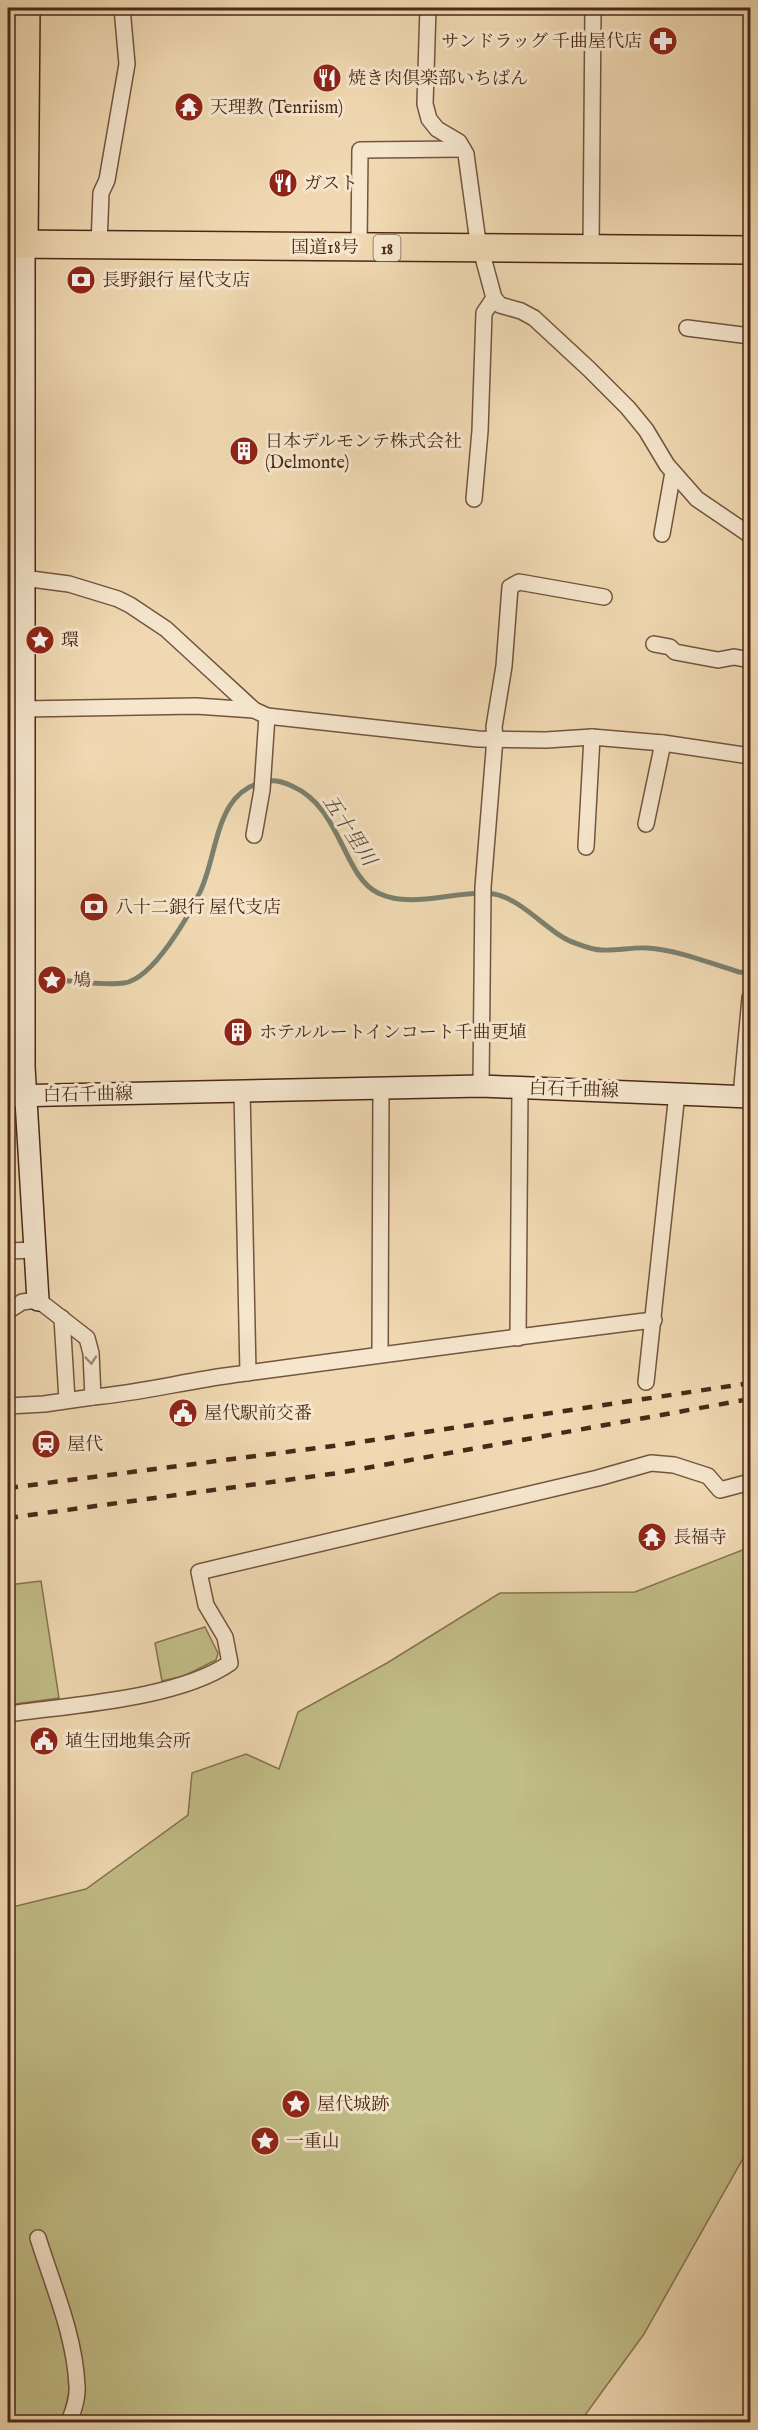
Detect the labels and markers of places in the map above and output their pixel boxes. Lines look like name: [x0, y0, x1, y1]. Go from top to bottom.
pharmacy icon: サンドラッグ 千曲屋代店: [647, 25, 679, 57]
place label: サンドラッグ 千曲屋代店: [441, 31, 642, 54]
restaurant icon: 焼き肉倶楽部いちばん: [311, 62, 343, 94]
place label: 焼き肉倶楽部いちばん: [348, 68, 528, 91]
temple icon: 天理教 (Tenriism): [173, 91, 205, 123]
place label: 天理教 (Tenriism): [210, 97, 343, 120]
restaurant icon: ガスト: [267, 167, 299, 199]
place label: ガスト: [304, 173, 358, 196]
bank icon: 長野銀行 屋代支店: [65, 264, 97, 296]
place label: 長野銀行 屋代支店: [102, 270, 250, 293]
place label: 日本デルモンテ株式会社 (Delmonte): [265, 431, 462, 475]
building icon: 日本デルモンテ株式会社 (Delmonte): [228, 435, 260, 467]
place icon: 環: [24, 624, 56, 656]
place label: 環: [61, 630, 79, 653]
bank icon: 八十二銀行 屋代支店: [78, 891, 110, 923]
place label: 八十二銀行 屋代支店: [115, 897, 281, 920]
place icon: 鳩: [36, 964, 68, 996]
place label: 鳩: [73, 970, 91, 993]
building icon: ホテルルートインコート千曲更埴: [222, 1016, 254, 1048]
place label: ホテルルートインコート千曲更埴: [259, 1022, 527, 1045]
public building icon: 屋代駅前交番: [167, 1397, 199, 1429]
place label: 屋代駅前交番: [204, 1403, 312, 1426]
station icon: 屋代: [30, 1428, 62, 1460]
place label: 屋代: [67, 1434, 103, 1457]
temple icon: 長福寺: [636, 1521, 668, 1553]
place label: 長福寺: [673, 1527, 727, 1550]
public building icon: 埴生団地集会所: [28, 1725, 60, 1757]
place label: 埴生団地集会所: [65, 1731, 191, 1754]
place icon: 屋代城跡: [280, 2088, 312, 2120]
place label: 屋代城跡: [317, 2094, 389, 2117]
place icon: 一重山: [249, 2125, 281, 2157]
place label: 一重山: [286, 2131, 340, 2154]

